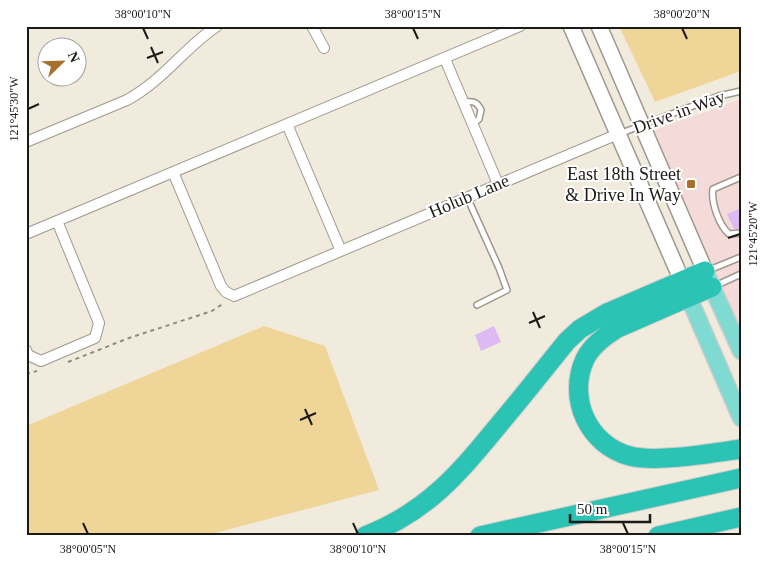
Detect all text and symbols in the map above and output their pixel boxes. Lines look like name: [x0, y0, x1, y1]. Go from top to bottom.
text: 38°00'10"N: [115, 7, 172, 21]
text: 38°00'15"N: [385, 7, 442, 21]
text: 38°00'20"N: [654, 7, 711, 21]
north arrow: [38, 38, 88, 88]
text: N: [65, 50, 82, 65]
text: 121°45'30"W: [7, 76, 21, 142]
street label: Drive in Way: [630, 86, 728, 138]
place label: East 18th Street & Drive In Way: [565, 164, 681, 205]
street label: Holub Lane: [426, 170, 512, 222]
marker: East 18th Street & Drive In Way: [685, 178, 697, 190]
text: 121°45'20"W: [746, 201, 760, 267]
scale bar: [570, 492, 650, 524]
text: 50 m: [577, 501, 608, 517]
text: 38°00'05"N: [60, 542, 117, 556]
text: 38°00'10"N: [330, 542, 387, 556]
text: 38°00'15"N: [600, 542, 657, 556]

